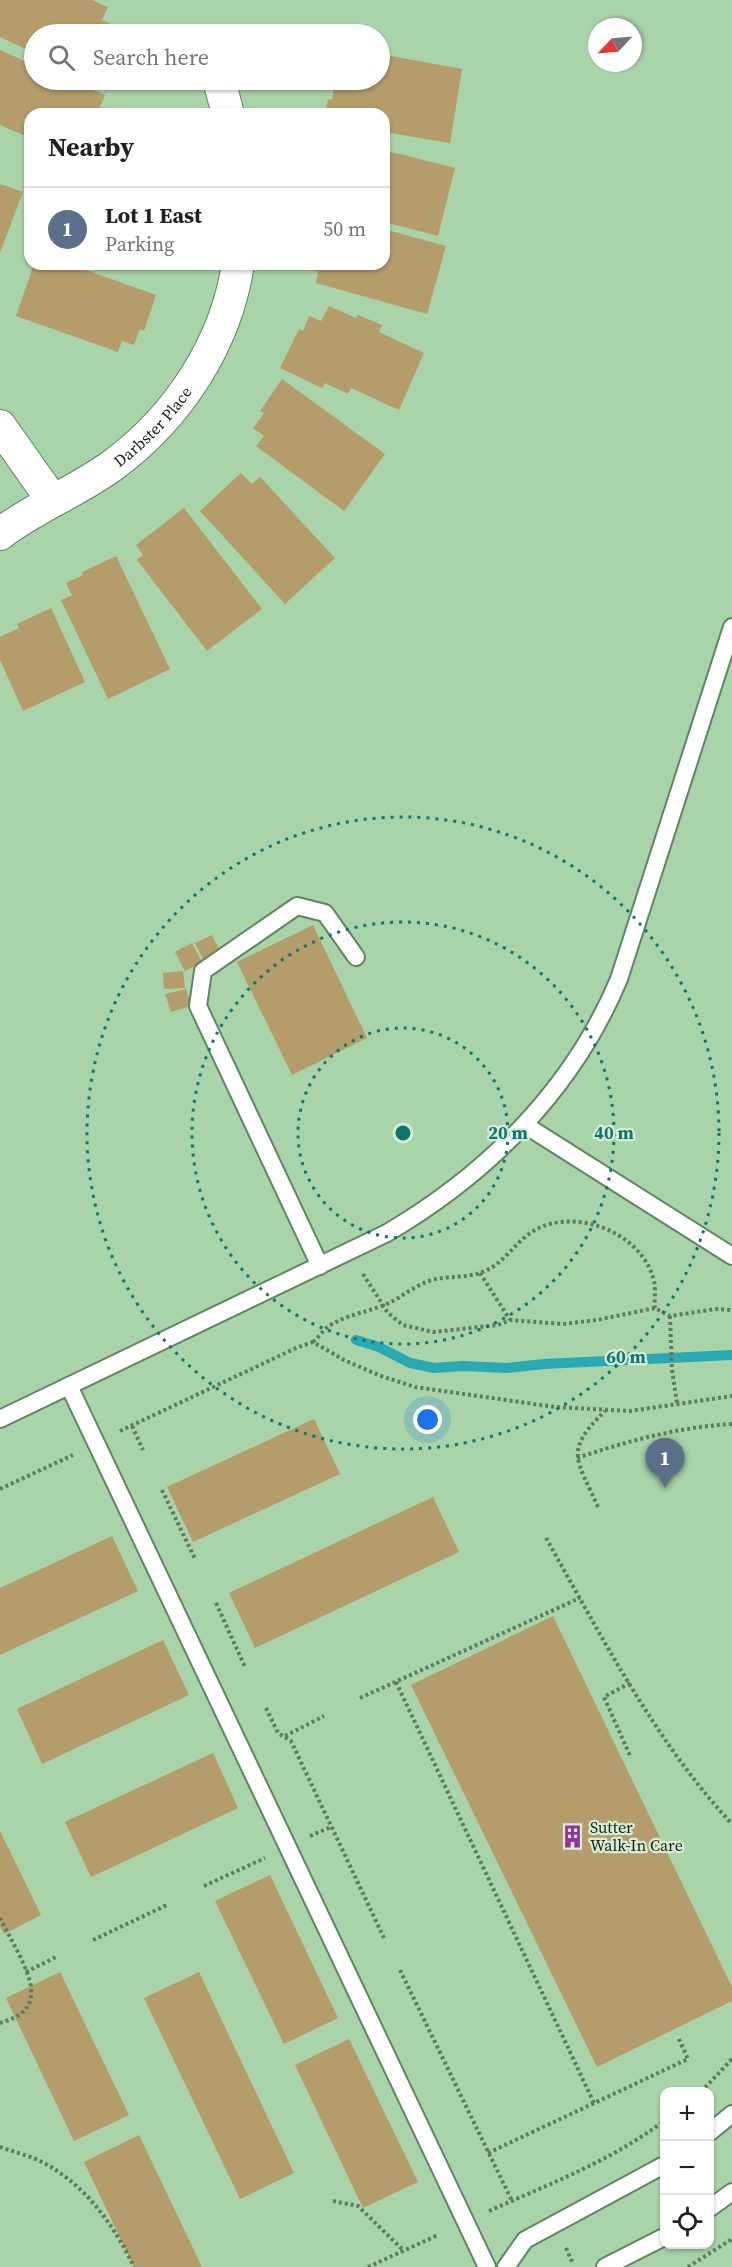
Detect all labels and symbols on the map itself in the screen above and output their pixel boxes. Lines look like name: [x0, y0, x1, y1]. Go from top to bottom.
north arrow: [588, 18, 642, 72]
street label: Darbster Place: [109, 382, 197, 472]
text: 20 m: [488, 1120, 528, 1145]
text: 40 m: [594, 1120, 634, 1145]
centre of rings: [393, 1123, 413, 1143]
text: 60 m: [606, 1344, 646, 1369]
your location: [413, 1405, 442, 1434]
pin: 1: [646, 1438, 684, 1488]
place label: Sutter Walk-In Care: [590, 1816, 683, 1856]
building icon: Sutter Walk-In Care: [559, 1823, 585, 1849]

